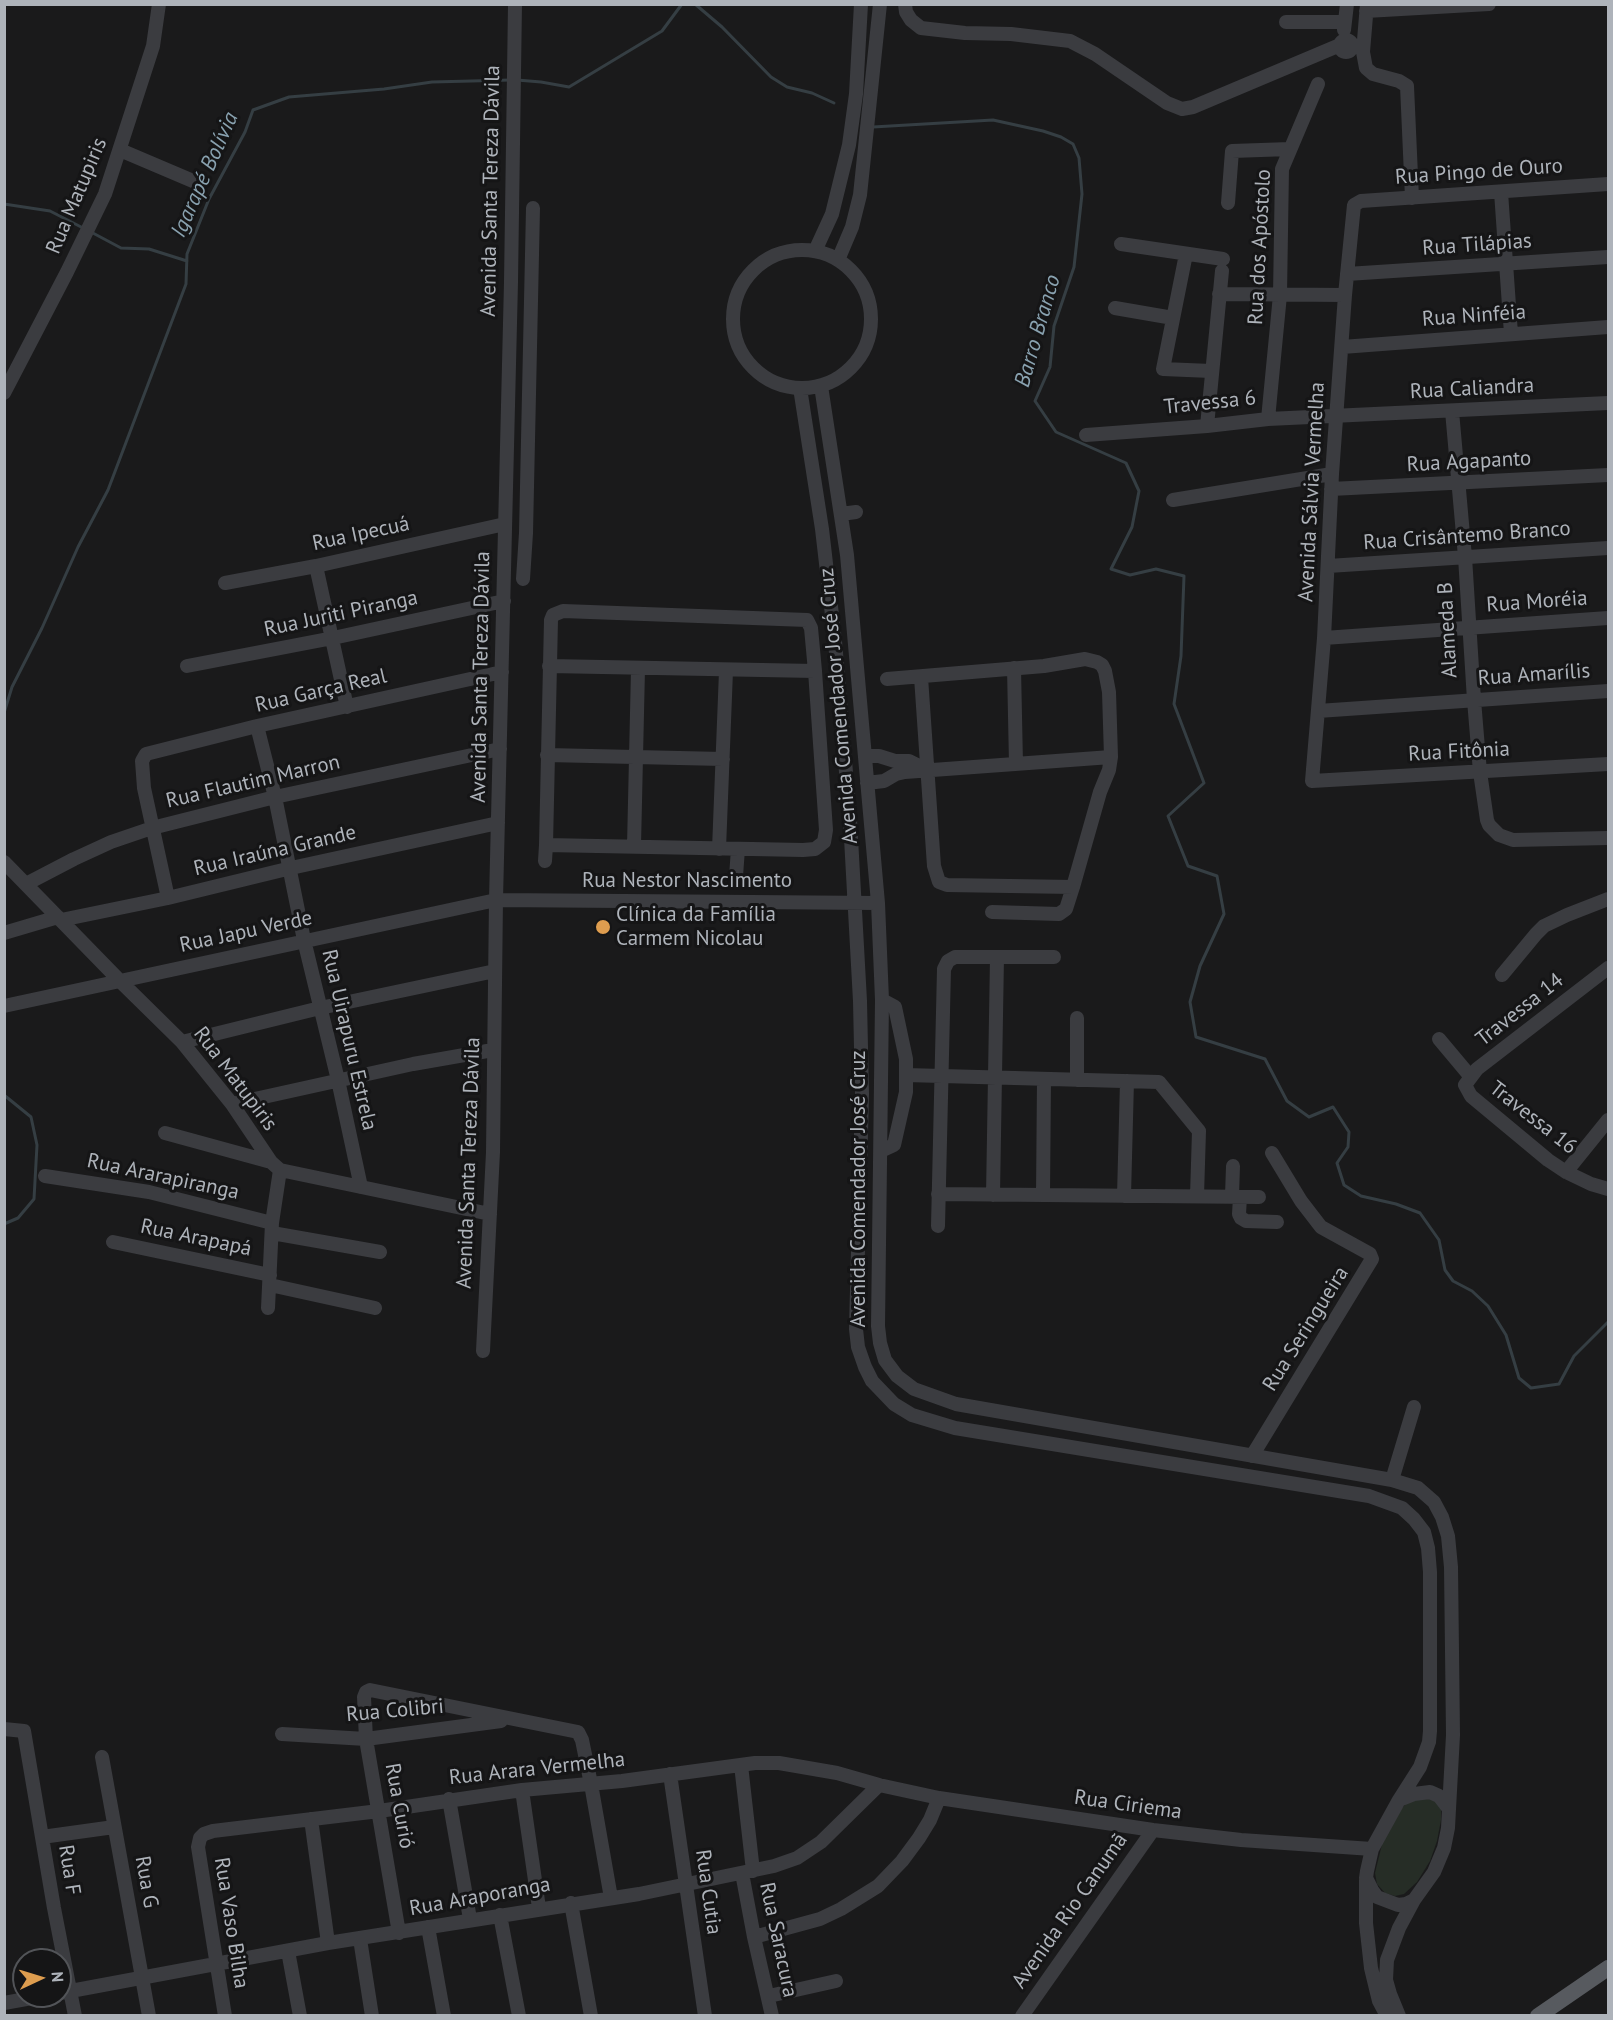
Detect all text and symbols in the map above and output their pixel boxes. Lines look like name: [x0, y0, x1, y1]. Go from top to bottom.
street label: Avenida Santa Tereza Dávila: [476, 65, 506, 317]
water label: Igarapé Bolívia: [166, 108, 244, 242]
street label: Rua Matupiris: [41, 134, 113, 258]
street label: Rua Pingo de Ouro: [1394, 154, 1564, 190]
street label: Rua dos Apóstolo: [1243, 168, 1277, 326]
street label: Rua Tilápias: [1421, 229, 1533, 261]
water label: Barro Branco: [1009, 272, 1067, 390]
street label: Rua Ninféia: [1421, 300, 1527, 332]
street label: Rua Caliandra: [1409, 373, 1535, 405]
street label: Avenida Sálvia Vermelha: [1294, 381, 1330, 603]
street label: Travessa 6: [1163, 386, 1257, 420]
street label: Rua Agapanto: [1406, 446, 1532, 478]
street label: Rua Ipecuá: [310, 511, 412, 557]
street label: Rua Crisântemo Branco: [1362, 516, 1572, 556]
street label: Avenida Santa Tereza Dávila: [466, 551, 496, 803]
street label: Avenida Comendador José Cruz: [814, 567, 864, 845]
street label: Alameda B: [1433, 581, 1463, 679]
street label: Rua Juriti Piranga: [262, 585, 420, 643]
street label: Rua Moréia: [1486, 586, 1588, 618]
street label: Rua Amarílis: [1477, 658, 1591, 692]
street label: Rua Garça Real: [253, 664, 389, 718]
street label: Rua Fitônia: [1408, 737, 1510, 767]
street label: Rua Flautim Marron: [164, 750, 342, 814]
street label: Rua Iraúna Grande: [191, 820, 359, 882]
street label: Rua Nestor Nascimento: [582, 868, 792, 894]
place label: Clínica da Família Carmem Nicolau: [616, 902, 776, 952]
street label: Rua Japu Verde: [177, 906, 315, 958]
marker: Clínica da Família Carmem Nicolau: [594, 918, 612, 936]
street label: Rua Uirapuru Estrela: [316, 947, 382, 1133]
street label: Travessa 14: [1471, 968, 1569, 1052]
street label: Rua Matupiris: [188, 1022, 282, 1136]
street label: Avenida Santa Tereza Dávila: [452, 1037, 486, 1289]
street label: Avenida Comendador José Cruz: [846, 1050, 872, 1328]
street label: Travessa 16: [1484, 1076, 1582, 1160]
street label: Rua Ararapiranga: [85, 1149, 241, 1205]
street label: Rua Arapapá: [138, 1214, 254, 1262]
street label: Rua Seringueira: [1258, 1262, 1354, 1396]
street label: Rua Colibri: [345, 1694, 445, 1728]
street label: Rua Arara Vermelha: [448, 1747, 626, 1791]
street label: Rua Curió: [379, 1761, 419, 1851]
street label: Rua Ciriema: [1073, 1785, 1183, 1825]
street label: Avenida Rio Canumã: [1007, 1828, 1133, 1994]
street label: Rua F: [53, 1843, 85, 1897]
street label: Rua Cutia: [690, 1848, 726, 1936]
street label: Rua G: [129, 1854, 163, 1910]
street label: Rua Vaso Bilha: [208, 1856, 254, 1990]
street label: Rua Araporanga: [407, 1872, 553, 1922]
street label: Rua Saracura: [754, 1880, 802, 2000]
north arrow: [12, 1948, 72, 2008]
text: N: [48, 1971, 68, 1983]

